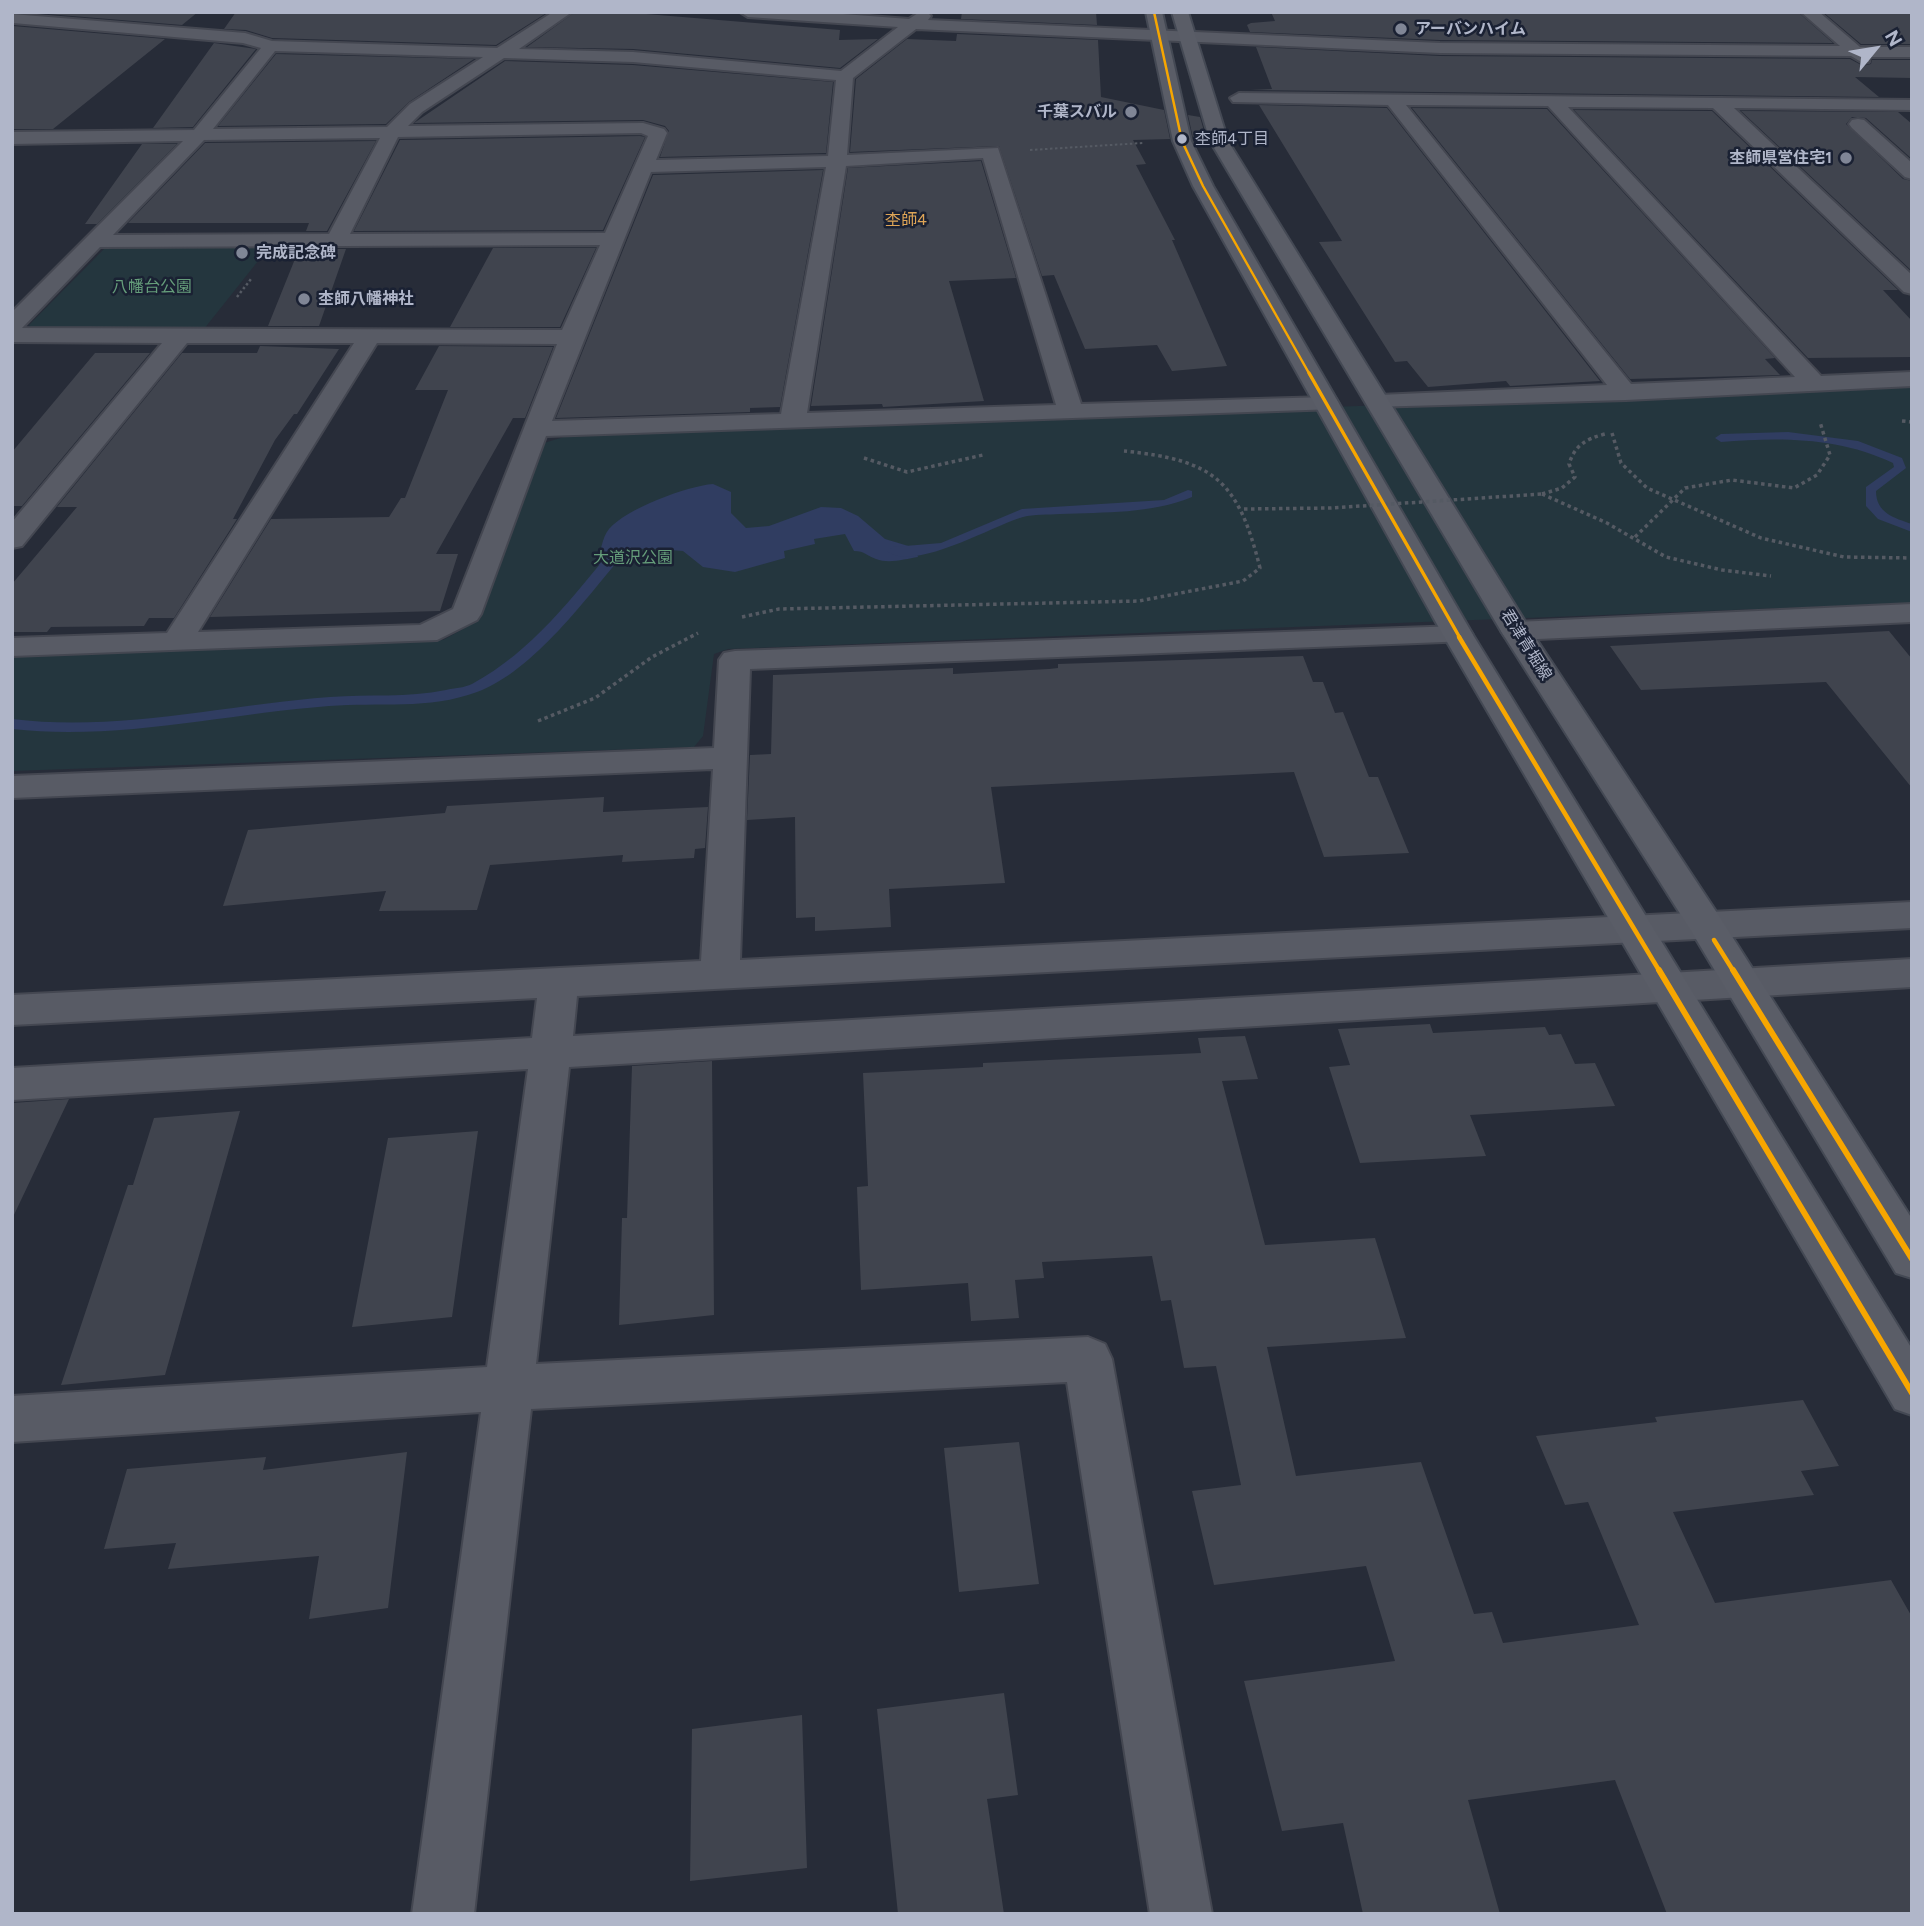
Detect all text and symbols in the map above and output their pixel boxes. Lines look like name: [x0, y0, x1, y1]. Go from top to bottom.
north arrow: [1840, 14, 1910, 84]
place label: アーバンハイム: [1415, 19, 1526, 39]
marker: アーバンハイム: [1393, 21, 1409, 37]
text: N: [1880, 26, 1907, 50]
place label: 千葉スバル: [1037, 102, 1117, 122]
marker: 千葉スバル: [1123, 104, 1139, 120]
place label: 杢師4丁目: [1195, 129, 1269, 149]
marker: 杢師4丁目: [1175, 132, 1189, 146]
place label: 杢師県営住宅1: [1729, 148, 1832, 168]
marker: 杢師県営住宅1: [1838, 150, 1854, 166]
district label: 杢師4: [885, 210, 927, 230]
place label: 完成記念碑: [256, 243, 336, 263]
marker: 完成記念碑: [234, 245, 250, 261]
park label: 八幡台公園: [112, 277, 192, 297]
place label: 杢師八幡神社: [318, 289, 414, 309]
marker: 杢師八幡神社: [296, 291, 312, 307]
park label: 大道沢公園: [593, 548, 673, 568]
street label: 君津青堀線: [1497, 606, 1555, 684]

